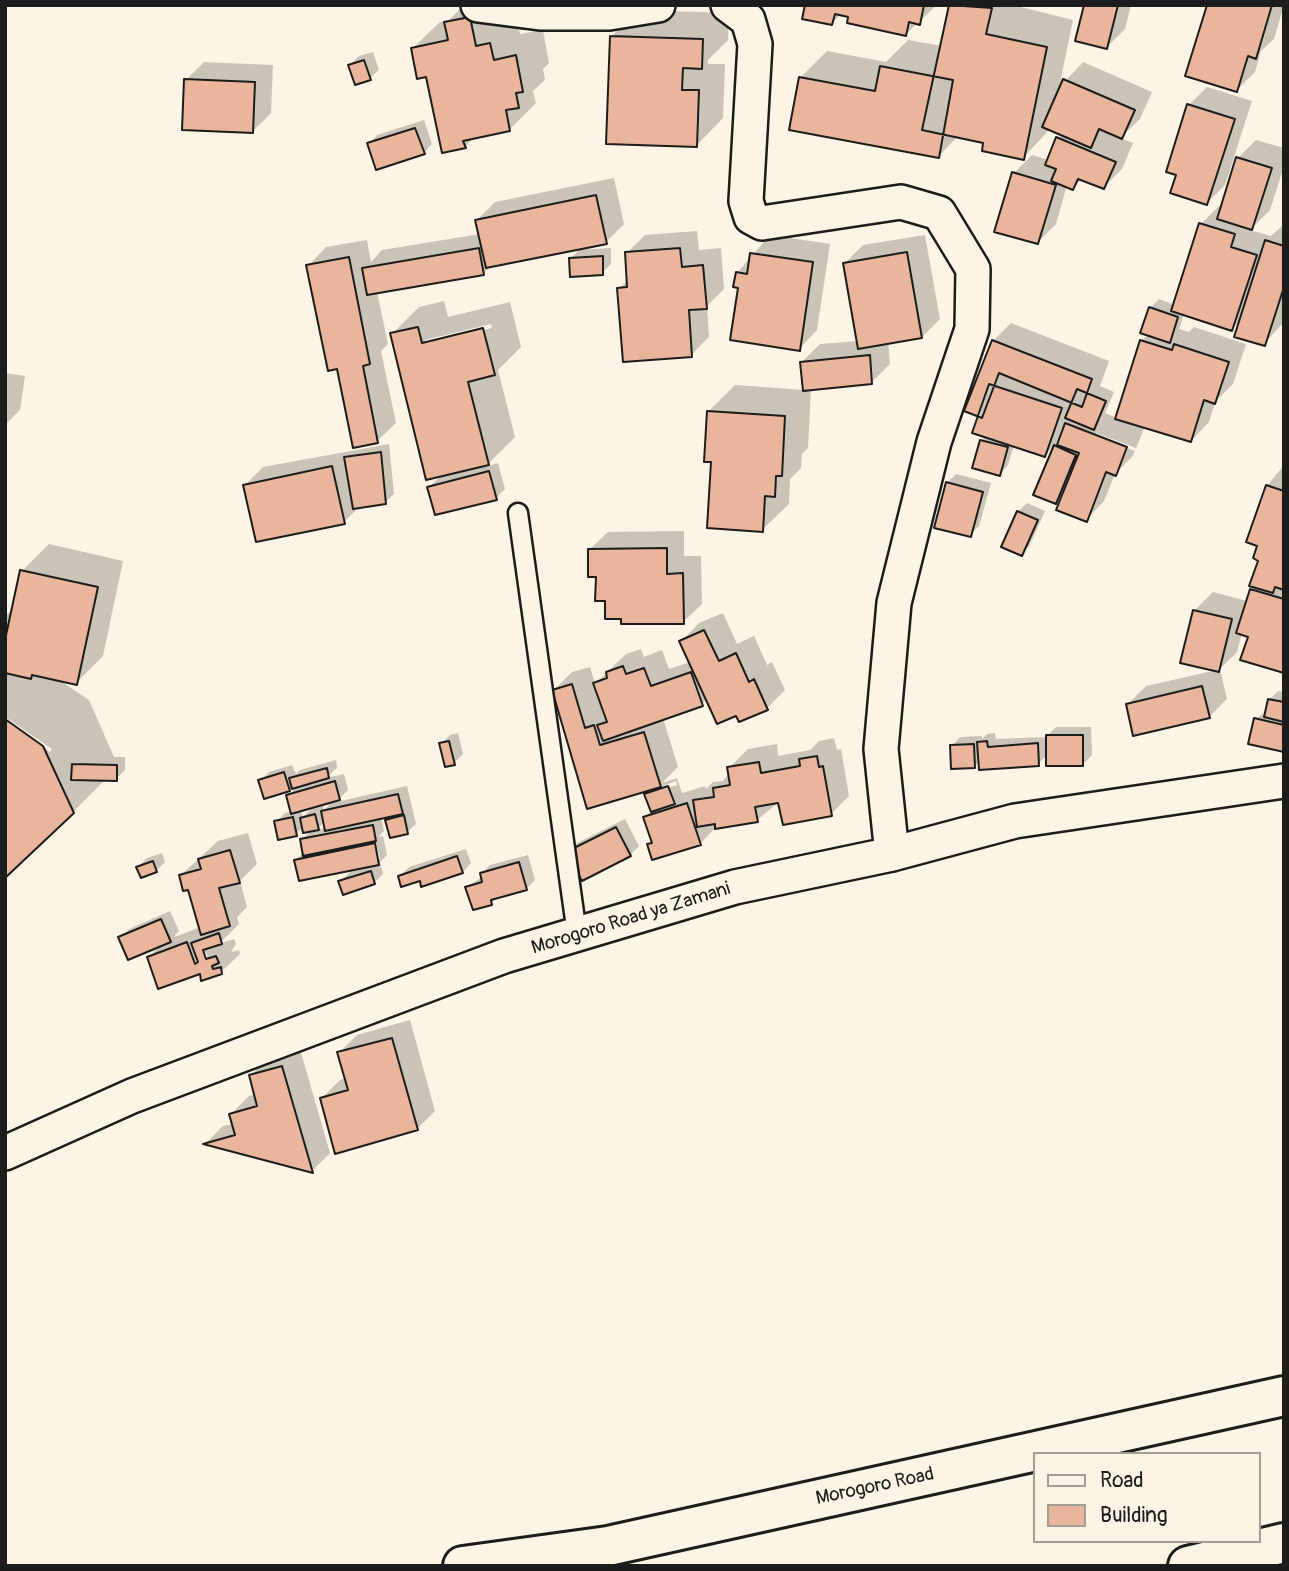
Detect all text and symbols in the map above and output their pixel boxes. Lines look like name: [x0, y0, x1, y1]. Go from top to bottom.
street label: Morogoro Road ya Zamani: [529, 878, 733, 960]
legend: [1034, 1452, 1261, 1543]
street label: Morogoro Road: [814, 1463, 936, 1511]
text: Road: [1100, 1467, 1144, 1494]
text: Building: [1100, 1502, 1167, 1529]

